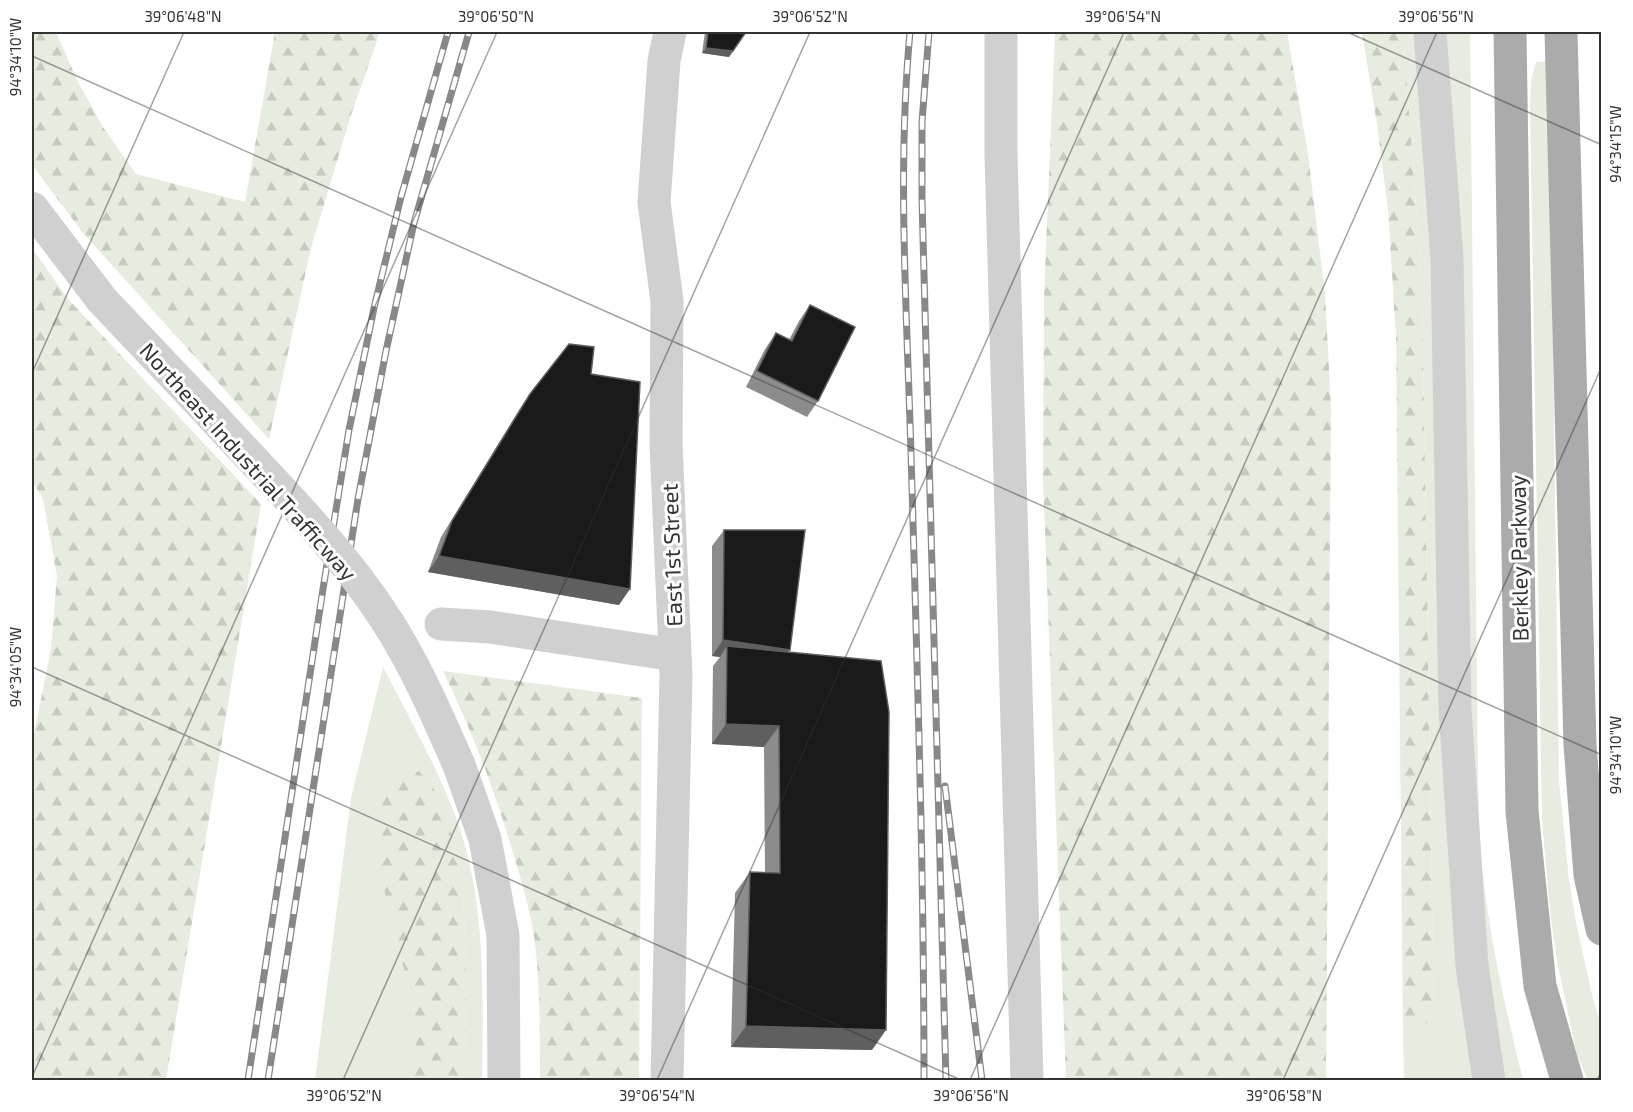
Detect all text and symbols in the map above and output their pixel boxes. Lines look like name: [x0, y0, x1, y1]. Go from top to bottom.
text: 39°06'48"N: [144, 7, 222, 25]
text: 39°06'50"N: [458, 7, 534, 25]
text: 39°06'52"N: [772, 7, 848, 25]
text: 39°06'54"N: [1085, 7, 1161, 25]
text: 39°06'56"N: [1398, 7, 1474, 25]
text: 94°34'10"W: [6, 18, 24, 96]
text: 94°34'15"W: [1606, 105, 1624, 183]
street label: Northeast Industrial Trafficway: [135, 337, 363, 586]
street label: Berkley Parkway: [1504, 474, 1532, 642]
street label: East 1st Street: [656, 483, 686, 627]
text: 94°34'05"W: [6, 627, 24, 707]
text: 94°34'10"W: [1606, 716, 1624, 794]
text: 39°06'52"N: [306, 1086, 382, 1104]
text: 39°06'54"N: [619, 1086, 695, 1104]
text: 39°06'56"N: [933, 1086, 1009, 1104]
text: 39°06'58"N: [1246, 1086, 1322, 1104]

